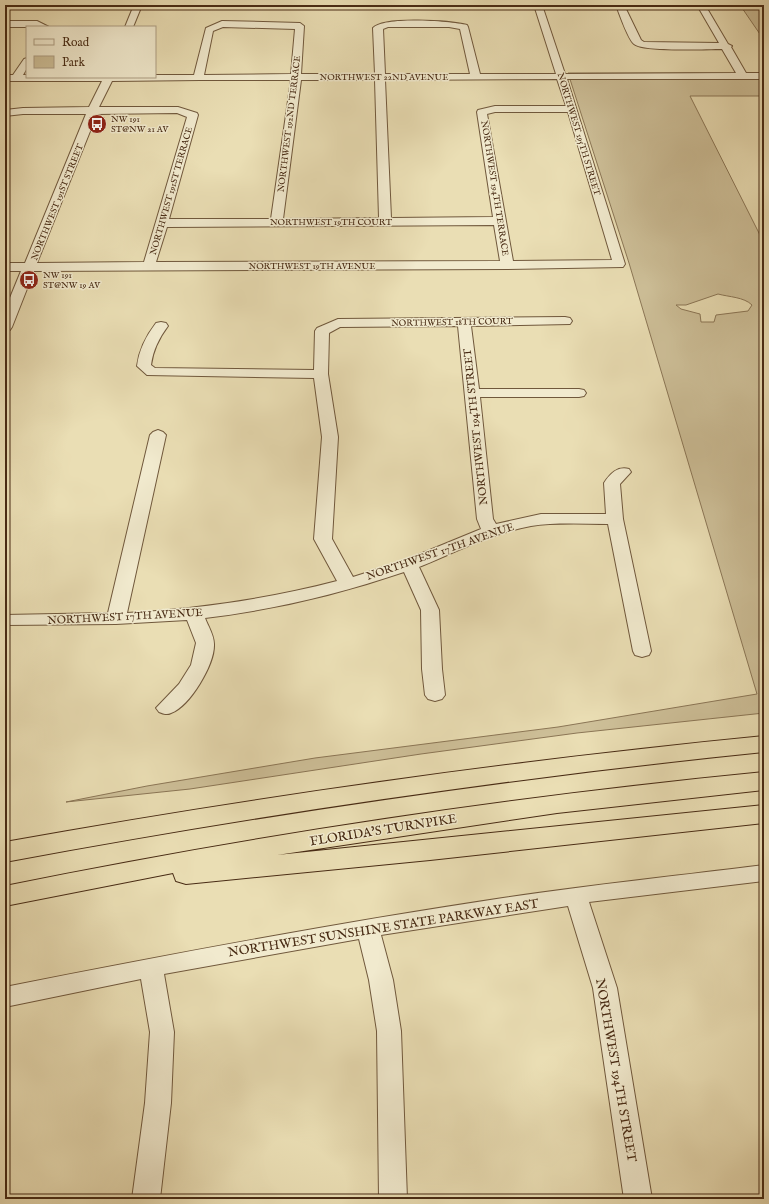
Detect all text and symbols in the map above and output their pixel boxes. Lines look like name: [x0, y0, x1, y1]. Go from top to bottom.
legend: [26, 26, 156, 78]
text: Road: [62, 35, 90, 50]
text: Park: [62, 55, 85, 70]
street label: NORTHWEST 192ND TERRACE: [276, 55, 303, 193]
street label: NORTHWEST 195TH STREET: [555, 71, 603, 197]
street label: NORTHWEST 22ND AVENUE: [320, 72, 448, 83]
bus stop icon: NW 191 ST@NW 21 AV: [86, 113, 108, 135]
place label: NW 191 ST@NW 21 AV: [111, 114, 169, 135]
street label: NORTHWEST 194TH TERRACE: [478, 120, 511, 257]
street label: NORTHWEST 191ST TERRACE: [148, 126, 195, 256]
street label: NORTHWEST 191ST STREET: [29, 142, 86, 262]
street label: NORTHWEST 19TH COURT: [270, 217, 392, 228]
street label: NORTHWEST 19TH AVENUE: [249, 261, 375, 272]
bus stop icon: NW 191 ST@NW 19 AV: [18, 269, 40, 291]
place label: NW 191 ST@NW 19 AV: [43, 270, 101, 291]
street label: NORTHWEST 18TH COURT: [391, 316, 513, 329]
street label: NORTHWEST 194TH STREET: [461, 348, 491, 506]
street label: NORTHWEST 17TH AVENUE: [365, 520, 516, 584]
street label: NORTHWEST 17TH AVENUE: [47, 606, 203, 628]
street label: FLORIDA'S TURNPIKE: [309, 810, 458, 850]
street label: NORTHWEST SUNSHINE STATE PARKWAY EAST: [227, 895, 540, 961]
street label: NORTHWEST 194TH STREET: [591, 977, 640, 1164]

